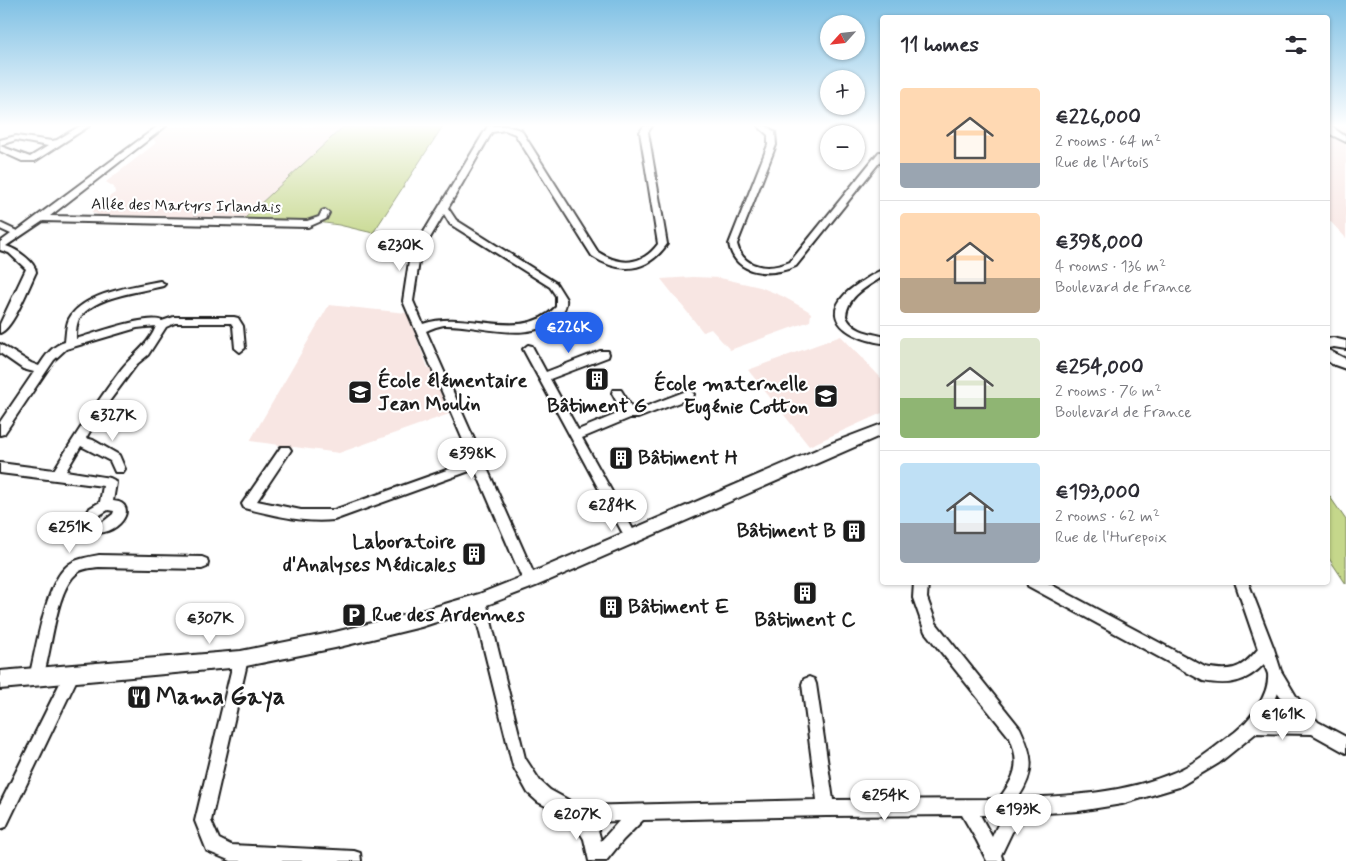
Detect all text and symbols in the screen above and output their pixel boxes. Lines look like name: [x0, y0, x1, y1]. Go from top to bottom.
north arrow: [820, 15, 865, 60]
map controls: [820, 15, 865, 170]
text: 11 homes: [900, 31, 979, 59]
icon: filters: [1282, 31, 1310, 59]
button: +: [820, 70, 865, 115]
text: €226,000: [1055, 103, 1141, 131]
icon: home: [940, 108, 1000, 168]
button: −: [820, 125, 865, 170]
text: 2 rooms · 64 m²: [1055, 131, 1161, 152]
text: Rue de l'Artois: [1055, 152, 1149, 173]
street label: Allée des Martyrs Irlandais: [91, 194, 281, 218]
text: €398,000: [1055, 228, 1143, 256]
pin: €230K: [365, 230, 435, 272]
icon: home: [940, 233, 1000, 293]
text: €230K: [377, 235, 423, 256]
text: 4 rooms · 136 m²: [1055, 256, 1166, 277]
text: Boulevard de France: [1055, 277, 1192, 298]
pin: €226K: [534, 312, 604, 354]
text: €226K: [546, 317, 592, 338]
text: €254,000: [1055, 353, 1144, 381]
icon: home: [940, 358, 1000, 418]
building icon: Bâtiment G: [584, 366, 610, 392]
place label: École élémentaire Jean Moulin: [378, 367, 527, 418]
place label: École maternelle Eugénie Cotton: [654, 370, 809, 421]
school or university icon: École élémentaire Jean Moulin: [347, 379, 373, 405]
text: 2 rooms · 76 m²: [1055, 381, 1162, 402]
school or university icon: École maternelle Eugénie Cotton: [813, 383, 839, 409]
place label: Bâtiment G: [547, 393, 647, 420]
pin: €327K: [78, 400, 148, 442]
text: Boulevard de France: [1055, 402, 1192, 423]
text: €327K: [90, 405, 136, 426]
pin: €398K: [437, 438, 507, 480]
text: €398K: [448, 443, 496, 464]
building icon: Bâtiment H: [608, 445, 634, 471]
place label: Bâtiment H: [638, 445, 738, 472]
text: €193,000: [1055, 478, 1140, 506]
icon: home: [940, 483, 1000, 543]
pin: €284K: [577, 490, 647, 532]
text: €284K: [588, 495, 636, 516]
text: 2 rooms · 62 m²: [1055, 506, 1160, 527]
pin: €251K: [35, 512, 105, 554]
text: €251K: [48, 517, 92, 538]
place label: Bâtiment B: [737, 518, 836, 545]
building icon: Bâtiment B: [841, 518, 867, 544]
text: Rue de l'Hurepoix: [1055, 527, 1167, 548]
place label: Laboratoire d'Analyses Médicales: [283, 529, 457, 579]
building icon: Laboratoire d'Analyses Médicales: [461, 541, 487, 567]
building icon: Bâtiment C: [792, 580, 818, 606]
building icon: Bâtiment E: [598, 594, 624, 620]
place label: Bâtiment E: [628, 594, 730, 621]
pin: €307K: [175, 602, 245, 645]
parking icon: Rue des Ardennes: [341, 602, 367, 628]
place label: Rue des Ardennes: [372, 602, 525, 629]
place label: Bâtiment C: [755, 607, 856, 634]
text: €307K: [186, 608, 234, 629]
place label: Mama Gaya: [156, 682, 285, 713]
restaurant icon: Mama Gaya: [126, 684, 152, 710]
pin: €161K: [1248, 698, 1318, 741]
text: €161K: [1261, 704, 1305, 725]
pin: €254K: [850, 780, 920, 822]
text: €254K: [861, 785, 909, 806]
pin: €193K: [983, 794, 1053, 836]
pin: €207K: [542, 798, 612, 841]
text: €193K: [995, 799, 1041, 820]
text: €207K: [553, 804, 601, 825]

